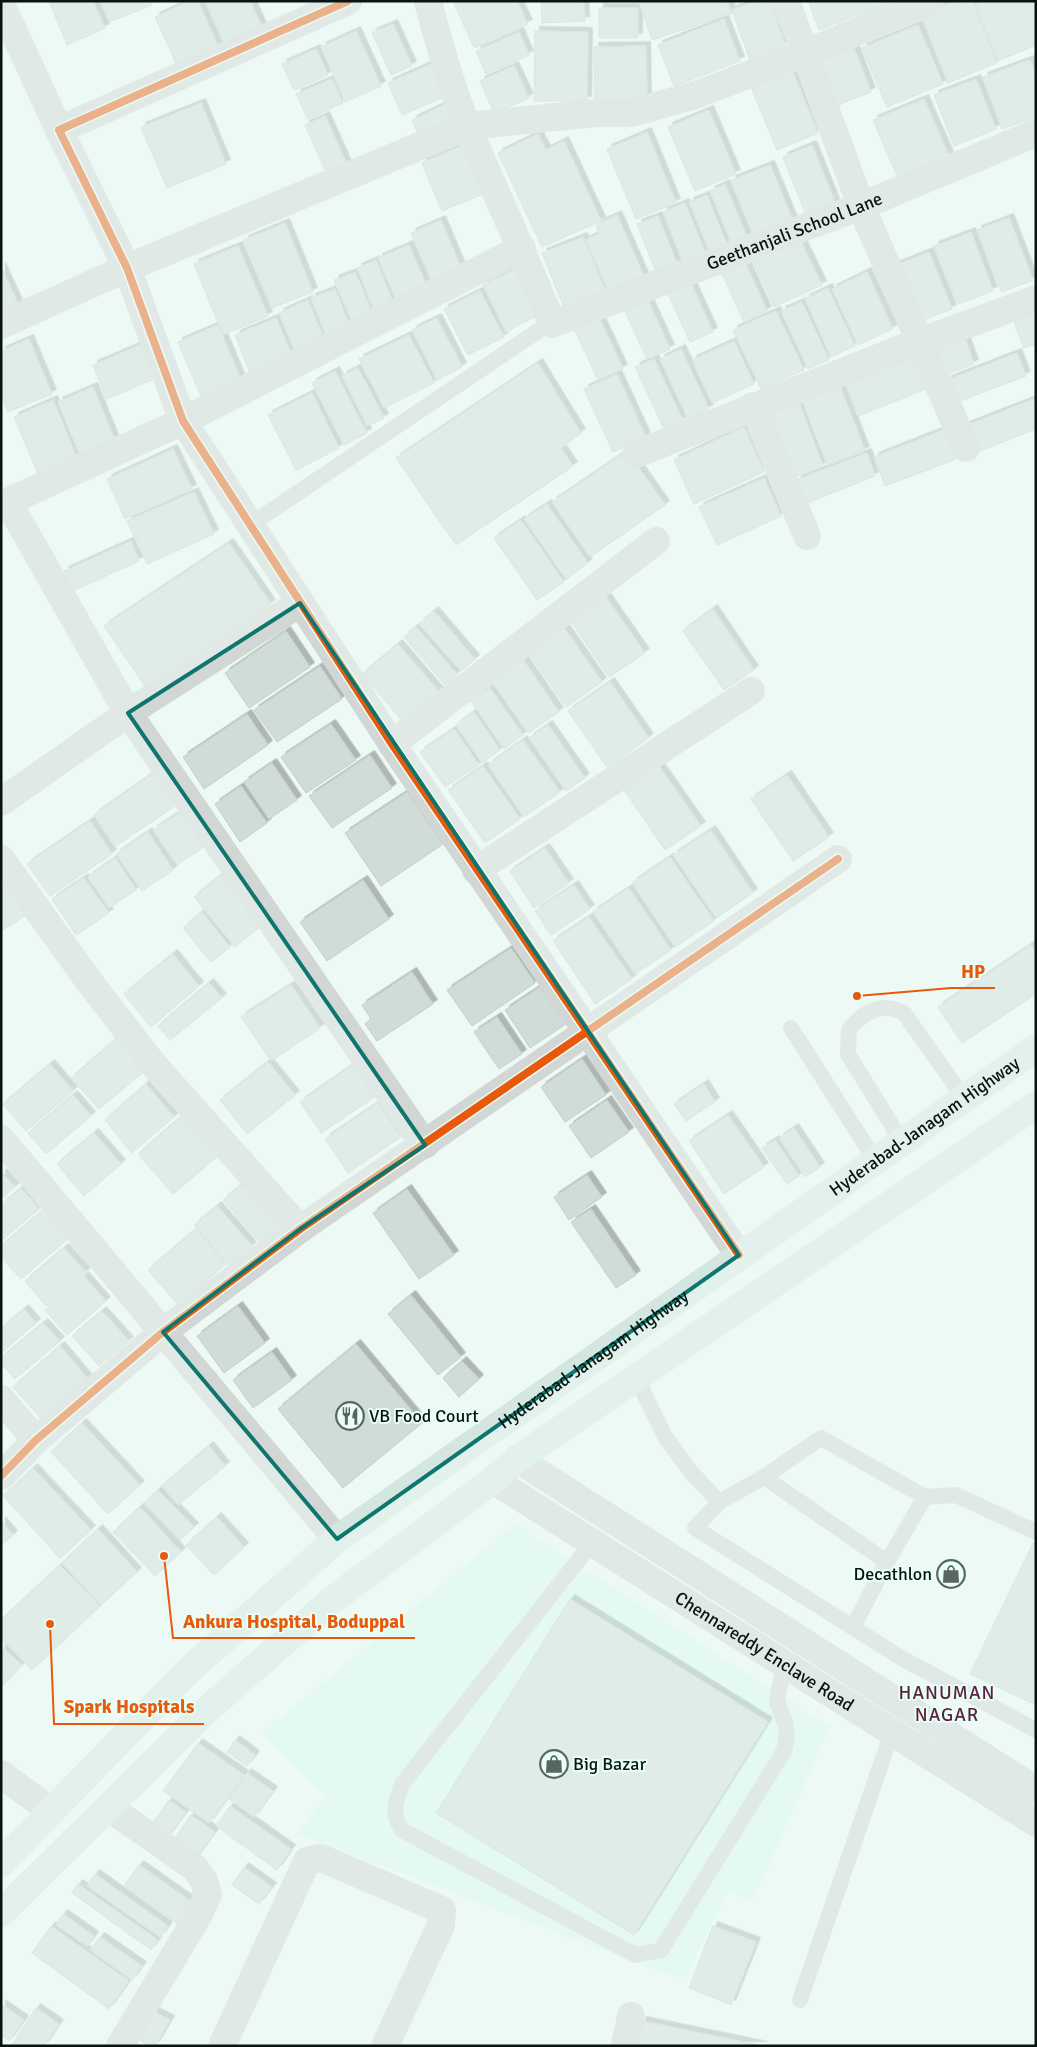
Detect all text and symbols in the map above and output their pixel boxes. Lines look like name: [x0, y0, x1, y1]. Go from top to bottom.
street label: Geethanjali School Lane: [703, 187, 885, 275]
callout: HP: [951, 954, 995, 988]
text: HP: [961, 960, 985, 984]
street label: Hyderabad-Janagam Highway: [825, 1052, 1024, 1201]
street label: Hyderabad-Janagam Highway: [494, 1284, 693, 1434]
restaurant icon: VB Food Court: [335, 1401, 365, 1431]
place label: VB Food Court: [369, 1405, 479, 1427]
shop icon: Decathlon: [936, 1559, 966, 1589]
place label: Decathlon: [854, 1563, 932, 1585]
street label: Chennareddy Enclave Road: [671, 1587, 858, 1716]
callout: Ankura Hospital, Boduppal: [173, 1604, 415, 1638]
text: Ankura Hospital, Boduppal: [183, 1610, 405, 1634]
district label: HANUMAN NAGAR: [899, 1681, 995, 1727]
callout: Spark Hospitals: [54, 1690, 204, 1724]
text: Spark Hospitals: [64, 1695, 194, 1719]
shop icon: Big Bazar: [539, 1749, 569, 1779]
place label: Big Bazar: [573, 1753, 646, 1775]

